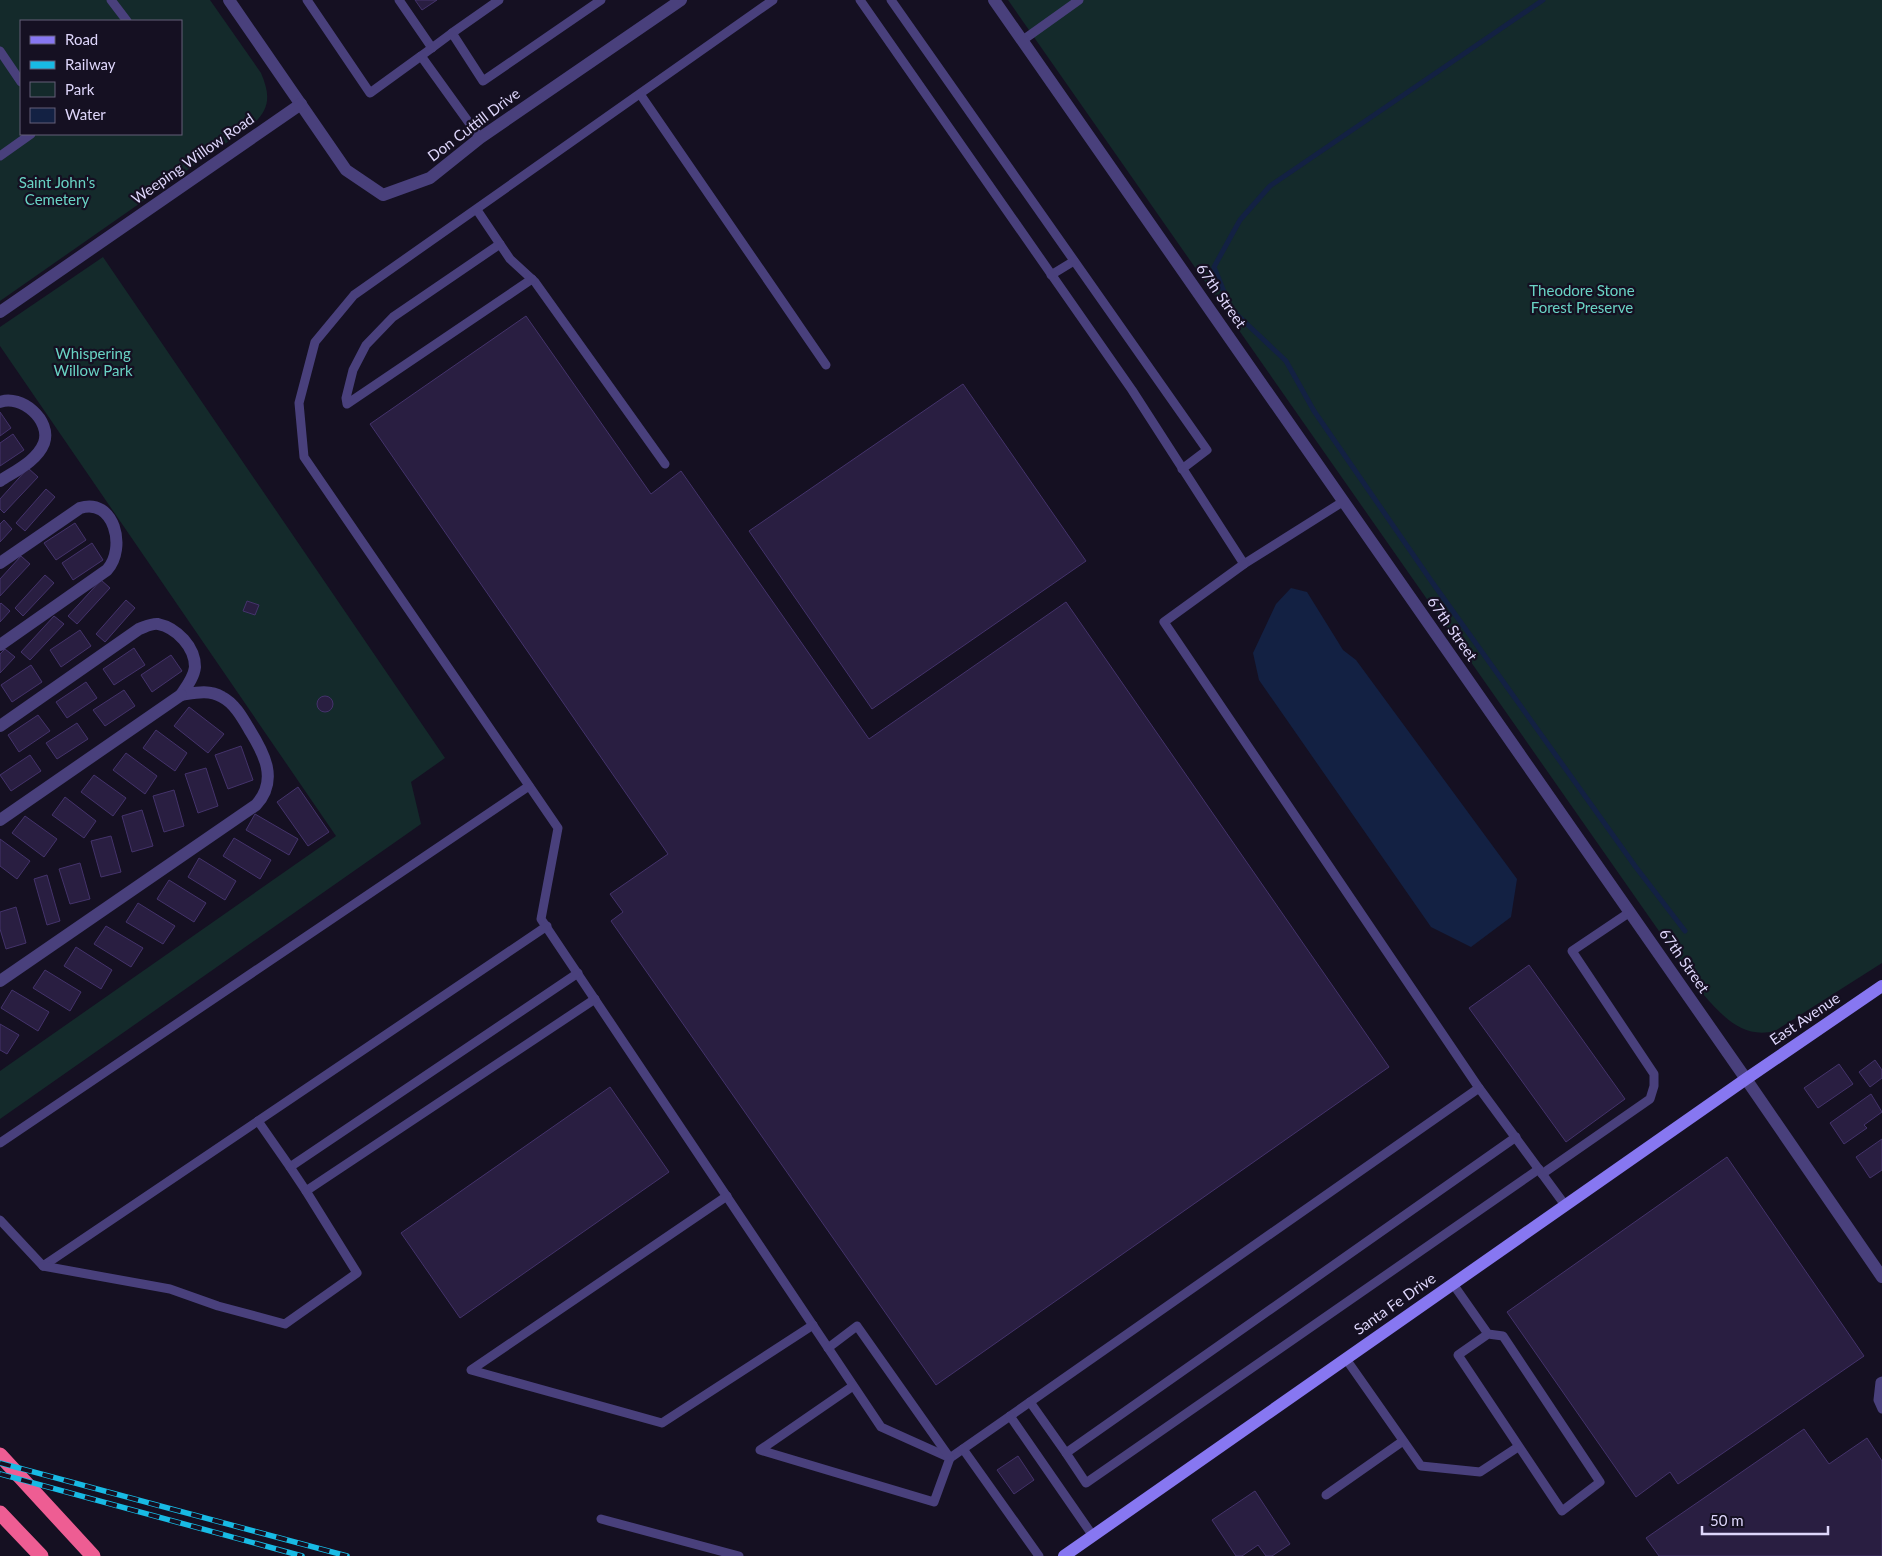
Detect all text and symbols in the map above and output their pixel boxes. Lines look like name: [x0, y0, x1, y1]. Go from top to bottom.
legend: [20, 20, 182, 135]
text: Road: [65, 30, 98, 48]
text: Railway: [65, 55, 116, 73]
text: Park: [65, 80, 95, 98]
street label: Don Cuttill Drive: [424, 84, 523, 165]
text: Water: [65, 105, 106, 123]
street label: Weeping Willow Road: [128, 109, 257, 207]
park label: Saint John's Cemetery: [19, 173, 95, 208]
street label: 67th Street: [1193, 260, 1251, 332]
park label: Theodore Stone Forest Preserve: [1529, 281, 1635, 316]
park label: Whispering Willow Park: [53, 344, 133, 379]
street label: 67th Street: [1424, 593, 1482, 665]
street label: 67th Street: [1656, 925, 1714, 997]
street label: East Avenue: [1766, 988, 1843, 1048]
street label: Santa Fe Drive: [1350, 1268, 1439, 1338]
scale bar: [1702, 1504, 1828, 1536]
text: 50 m: [1710, 1511, 1744, 1529]

